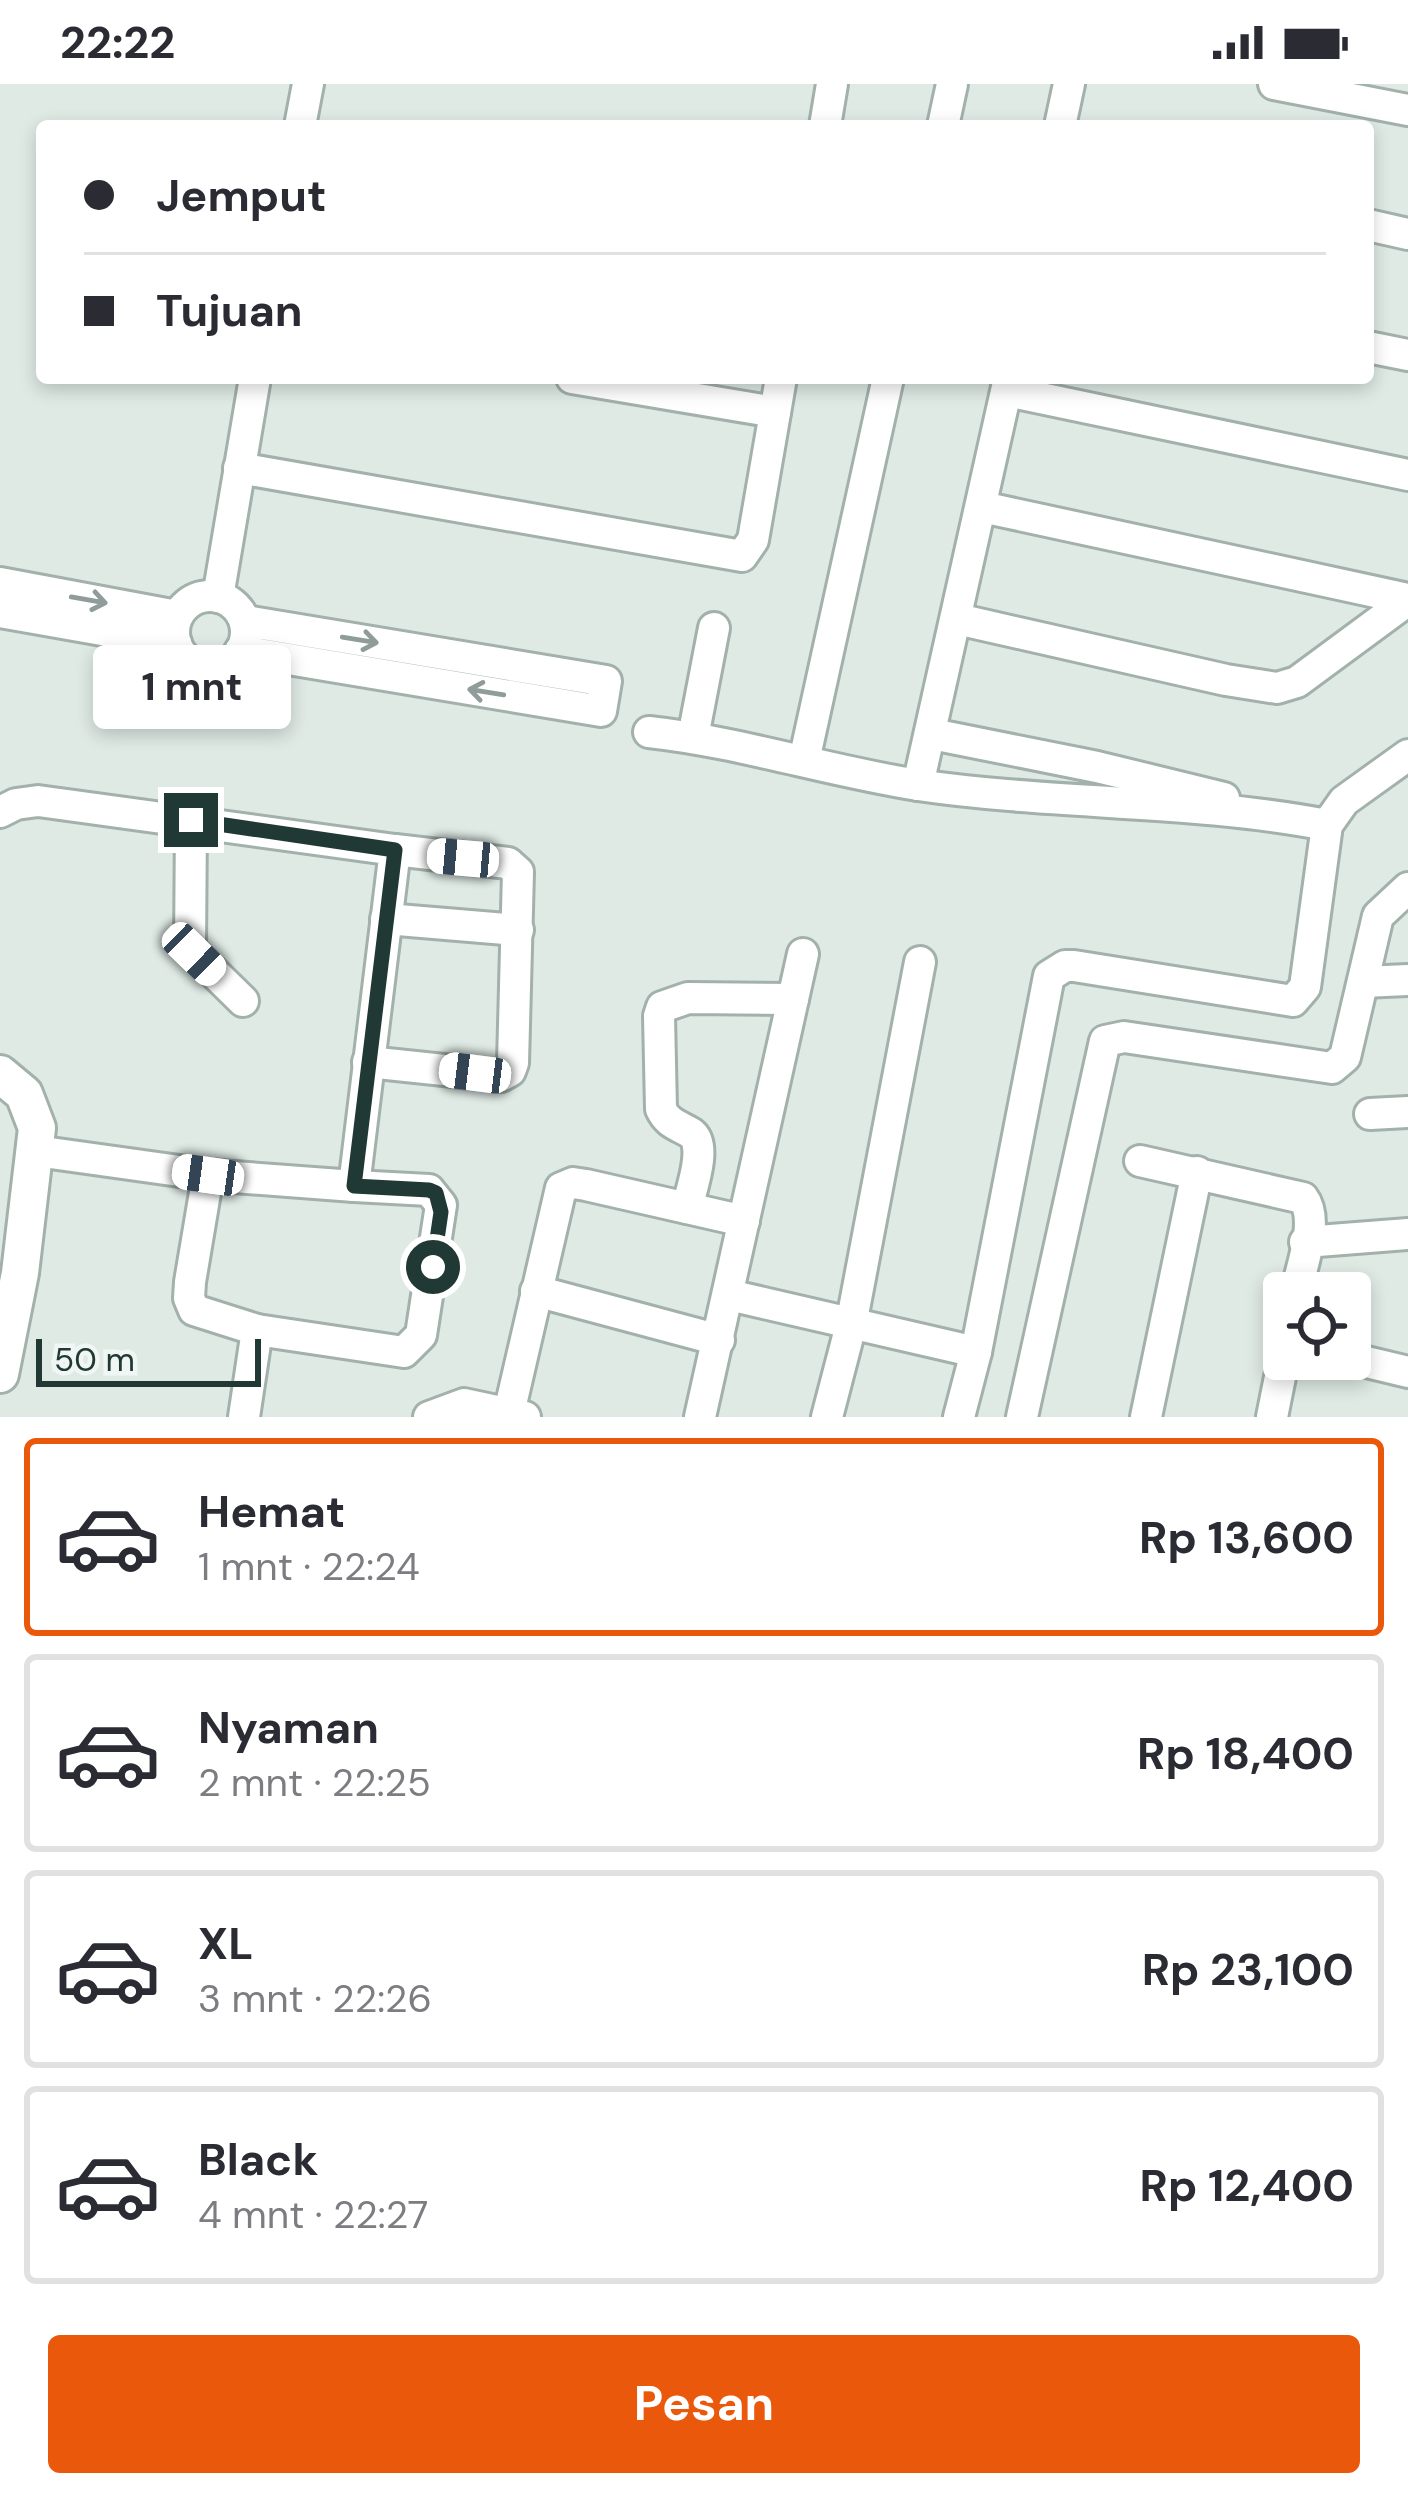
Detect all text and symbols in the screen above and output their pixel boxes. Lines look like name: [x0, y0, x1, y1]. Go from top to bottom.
text: 22:22: [60, 13, 175, 72]
text: Jemput: [156, 166, 326, 225]
text: Tujuan: [156, 281, 303, 340]
one-way arrow: [68, 589, 107, 612]
one-way arrow: [340, 630, 379, 653]
callout: 1 mnt: [92, 646, 290, 730]
text: 1 mnt: [141, 661, 243, 712]
one-way arrow: [467, 679, 506, 702]
route end: [164, 793, 218, 847]
car: [426, 837, 500, 879]
car: [156, 916, 232, 992]
car: [437, 1051, 513, 1095]
car: [170, 1152, 246, 1198]
route start: [406, 1240, 460, 1294]
map controls: [1263, 1272, 1371, 1380]
button: locate: [1263, 1272, 1371, 1380]
scale bar: [36, 1333, 261, 1386]
text: 50 m: [54, 1338, 135, 1381]
text: Hemat: [198, 1482, 345, 1541]
icon: car: [54, 1483, 162, 1591]
text: Rp 13,600: [1139, 1508, 1354, 1567]
text: 1 mnt · 22:24: [198, 1541, 420, 1592]
text: Nyaman: [198, 1698, 379, 1757]
icon: car: [54, 1699, 162, 1807]
text: Rp 18,400: [1137, 1724, 1354, 1783]
text: 2 mnt · 22:25: [198, 1757, 431, 1808]
text: XL: [198, 1914, 253, 1973]
icon: car: [54, 1915, 162, 2023]
text: Rp 23,100: [1142, 1940, 1354, 1999]
text: 3 mnt · 22:26: [198, 1973, 432, 2024]
text: Black: [198, 2130, 318, 2189]
icon: car: [54, 2131, 162, 2239]
text: Rp 12,400: [1140, 2156, 1354, 2215]
text: 4 mnt · 22:27: [198, 2189, 428, 2240]
button: Pesan: [48, 2335, 1360, 2473]

